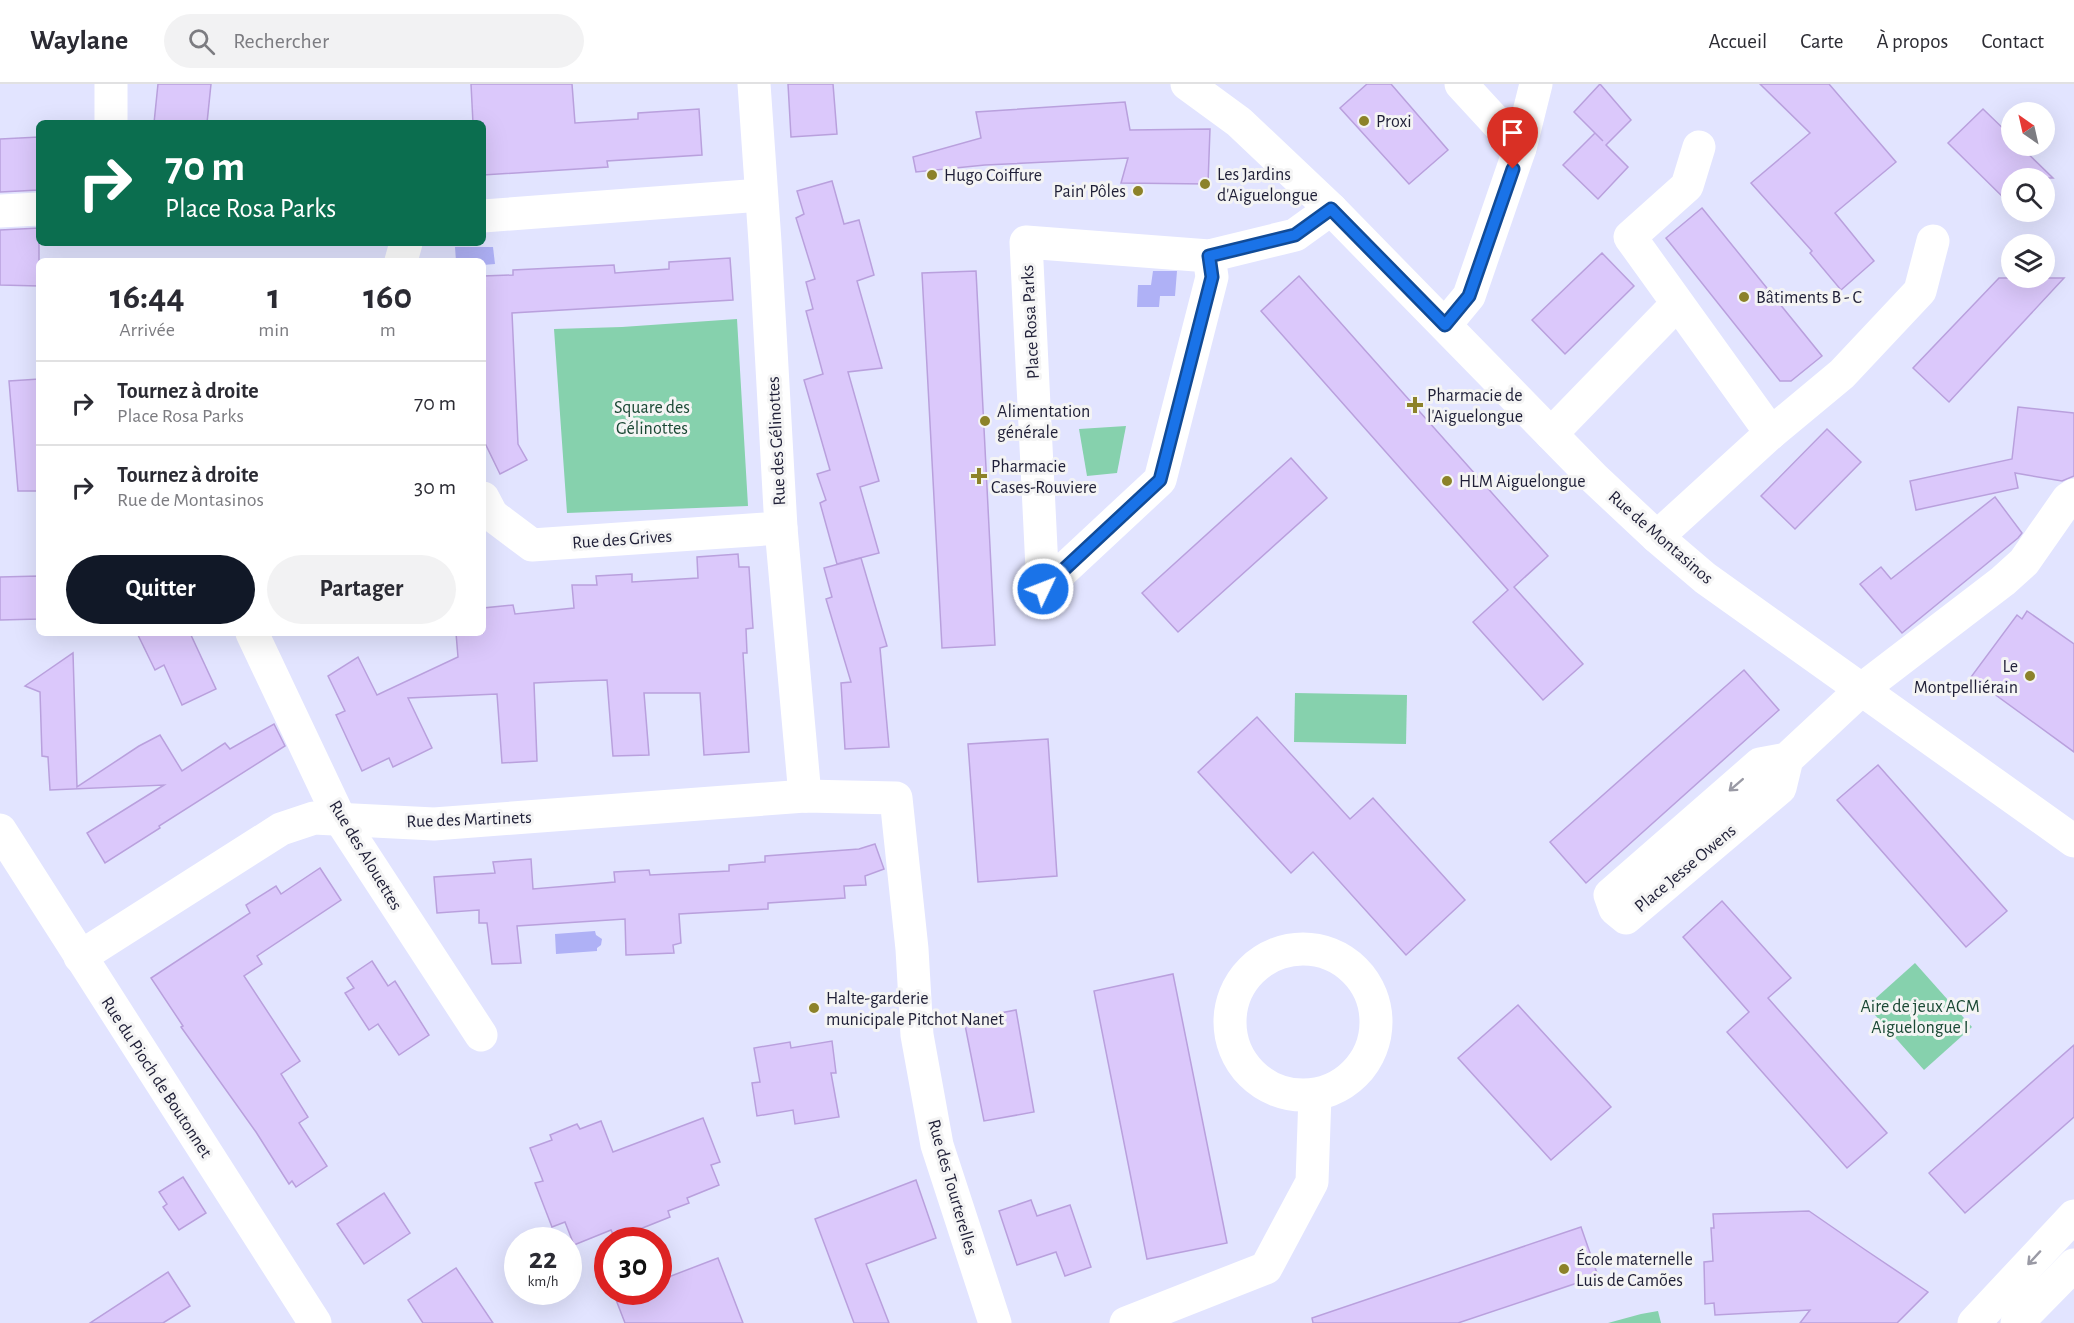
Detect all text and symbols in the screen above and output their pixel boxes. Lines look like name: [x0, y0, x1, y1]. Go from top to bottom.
search box: [164, 14, 584, 68]
icon: search: [185, 25, 218, 58]
text: Waylane: [30, 27, 128, 55]
text: Rechercher: [233, 30, 329, 52]
text: Accueil: [1709, 31, 1767, 52]
text: Carte: [1800, 31, 1843, 52]
text: À propos: [1876, 31, 1948, 52]
text: Contact: [1981, 31, 2044, 52]
north arrow: [2001, 102, 2055, 156]
map controls: [2001, 102, 2055, 288]
pin: [1487, 107, 1538, 169]
place label: Proxi: [1376, 113, 1412, 131]
marker: Proxi: [1357, 114, 1371, 128]
icon: arrive: [1496, 116, 1529, 149]
icon: right: [66, 144, 144, 222]
text: 70 m: [165, 146, 245, 188]
place label: Les Jardins d'Aiguelongue: [1217, 166, 1318, 205]
place label: Hugo Coiffure: [944, 167, 1042, 185]
marker: Hugo Coiffure: [925, 168, 939, 182]
button: search: [2001, 168, 2055, 222]
marker: Les Jardins d'Aiguelongue: [1198, 177, 1212, 191]
place label: Pain' Pôles: [1053, 183, 1126, 201]
marker: Pain' Pôles: [1131, 184, 1145, 198]
text: Place Rosa Parks: [165, 195, 336, 222]
button: layers: [2001, 234, 2055, 288]
street label: Place Rosa Parks: [1019, 264, 1043, 379]
text: 16:44: [110, 279, 185, 315]
text: 1: [267, 279, 280, 315]
text: 160: [363, 279, 412, 315]
place label: Bâtiments B - C: [1756, 289, 1862, 307]
marker: Bâtiments B - C: [1737, 290, 1751, 304]
text: Arrivée: [119, 320, 175, 340]
text: min: [258, 320, 289, 340]
text: m: [380, 320, 396, 340]
street label: Rue des Gélinottes: [765, 376, 789, 506]
text: Tournez à droite: [117, 380, 259, 402]
icon: right: [66, 387, 99, 420]
place label: Pharmacie de l'Aiguelongue: [1427, 387, 1523, 426]
text: 70 m: [414, 392, 456, 414]
marker: Pharmacie de l'Aiguelongue: [1408, 398, 1422, 412]
park label: Square des Gélinottes: [614, 399, 690, 438]
place label: Alimentation générale: [997, 403, 1090, 442]
text: Place Rosa Parks: [117, 406, 244, 426]
marker: Alimentation générale: [978, 414, 992, 428]
place label: Pharmacie Cases-Rouviere: [991, 458, 1097, 497]
text: Tournez à droite: [117, 464, 259, 486]
marker: Pharmacie Cases-Rouviere: [972, 469, 986, 483]
icon: right: [66, 471, 99, 504]
place label: HLM Aiguelongue: [1459, 473, 1586, 491]
marker: HLM Aiguelongue: [1440, 474, 1454, 488]
text: 30 m: [414, 476, 456, 498]
street label: Rue de Montasinos: [1605, 488, 1716, 588]
text: Rue de Montasinos: [117, 490, 264, 510]
street label: Rue des Grives: [571, 528, 673, 552]
button: Quitter: [66, 555, 255, 624]
button: Partager: [267, 555, 456, 624]
position arrow: [1011, 557, 1075, 621]
place label: Le Montpelliérain: [1914, 658, 2018, 697]
marker: Le Montpelliérain: [2023, 669, 2037, 683]
one-way arrow: [1728, 778, 1744, 791]
street label: Rue des Alouettes: [325, 797, 405, 914]
street label: Rue des Martinets: [406, 809, 532, 831]
street label: Place Jesse Owens: [1632, 821, 1740, 916]
place label: Halte-garderie municipale Pitchot Nanet: [826, 990, 1004, 1029]
street label: Rue du Pioch de Boutonnet: [97, 994, 215, 1162]
park label: Aire de jeux ACM Aiguelongue I: [1860, 998, 1980, 1037]
marker: Halte-garderie municipale Pitchot Nanet: [807, 1001, 821, 1015]
street label: Rue des Tourterelles: [924, 1117, 980, 1257]
speed limit sign: 30: [594, 1227, 672, 1305]
text: 22: [529, 1244, 557, 1274]
place label: École maternelle Luis de Camões: [1576, 1248, 1693, 1290]
one-way arrow: [2027, 1251, 2041, 1266]
marker: École maternelle Luis de Camões: [1557, 1262, 1571, 1276]
text: km/h: [528, 1274, 558, 1289]

